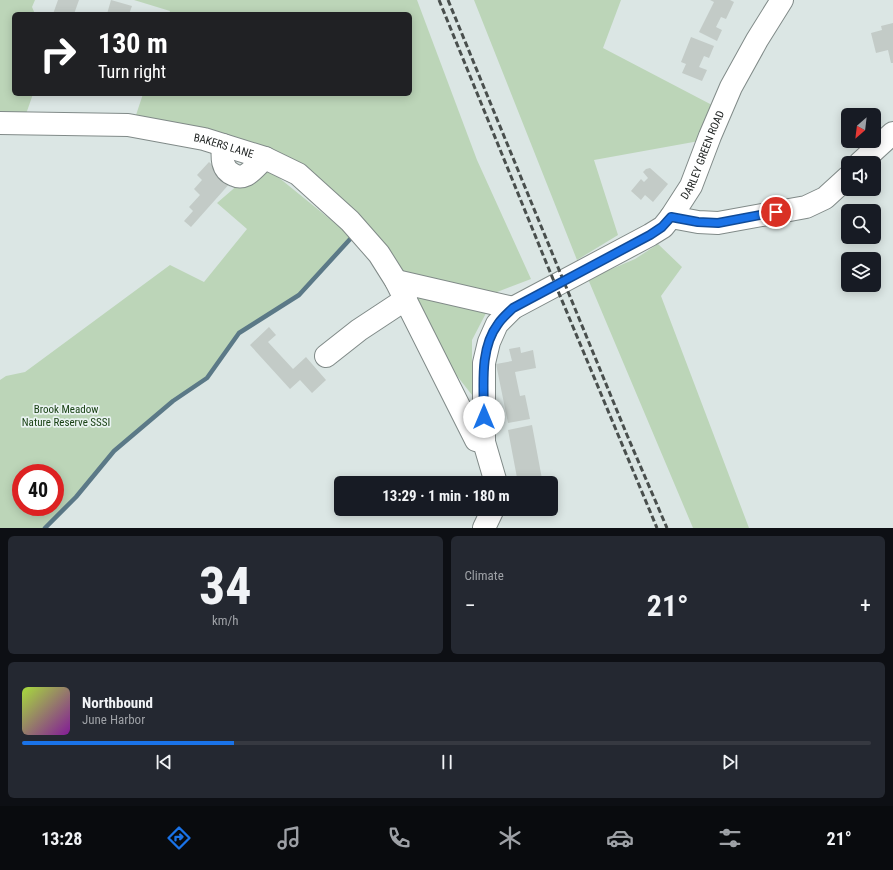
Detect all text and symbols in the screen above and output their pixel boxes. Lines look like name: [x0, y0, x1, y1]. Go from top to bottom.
text: 130 m: [98, 27, 168, 60]
icon: right: [32, 28, 84, 80]
text: Turn right: [98, 61, 166, 82]
street label: DARLEY GREEN ROAD: [678, 108, 727, 202]
north arrow: [841, 108, 881, 148]
map controls: [841, 108, 881, 292]
street label: BAKERS LANE: [193, 131, 256, 161]
button: sound: [841, 156, 881, 196]
pin: [759, 195, 793, 229]
icon: arrive: [765, 201, 787, 223]
button: search: [841, 204, 881, 244]
button: layers: [841, 252, 881, 292]
position arrow: [463, 396, 505, 438]
park label: Brook Meadow Nature Reserve SSSI: [22, 403, 110, 429]
speed limit sign: 40: [12, 464, 64, 516]
text: 13:29 · 1 min · 180 m: [382, 487, 510, 505]
text: 34: [199, 556, 252, 617]
text: Climate: [465, 568, 504, 583]
text: 21°: [647, 588, 689, 623]
text: −: [465, 593, 476, 618]
text: +: [860, 593, 871, 618]
text: km/h: [212, 613, 239, 628]
text: Northbound: [82, 694, 153, 712]
text: June Harbor: [82, 712, 145, 727]
icon: previous: [153, 751, 175, 773]
icon: pause: [436, 751, 458, 773]
icon: next: [719, 751, 741, 773]
icon: directions: [165, 824, 193, 852]
icon: music: [275, 824, 303, 852]
icon: phone: [385, 824, 413, 852]
icon: climate: [496, 824, 524, 852]
icon: car: [606, 824, 634, 852]
icon: filters: [716, 824, 744, 852]
text: 13:28: [41, 828, 82, 849]
text: 21°: [827, 828, 852, 849]

